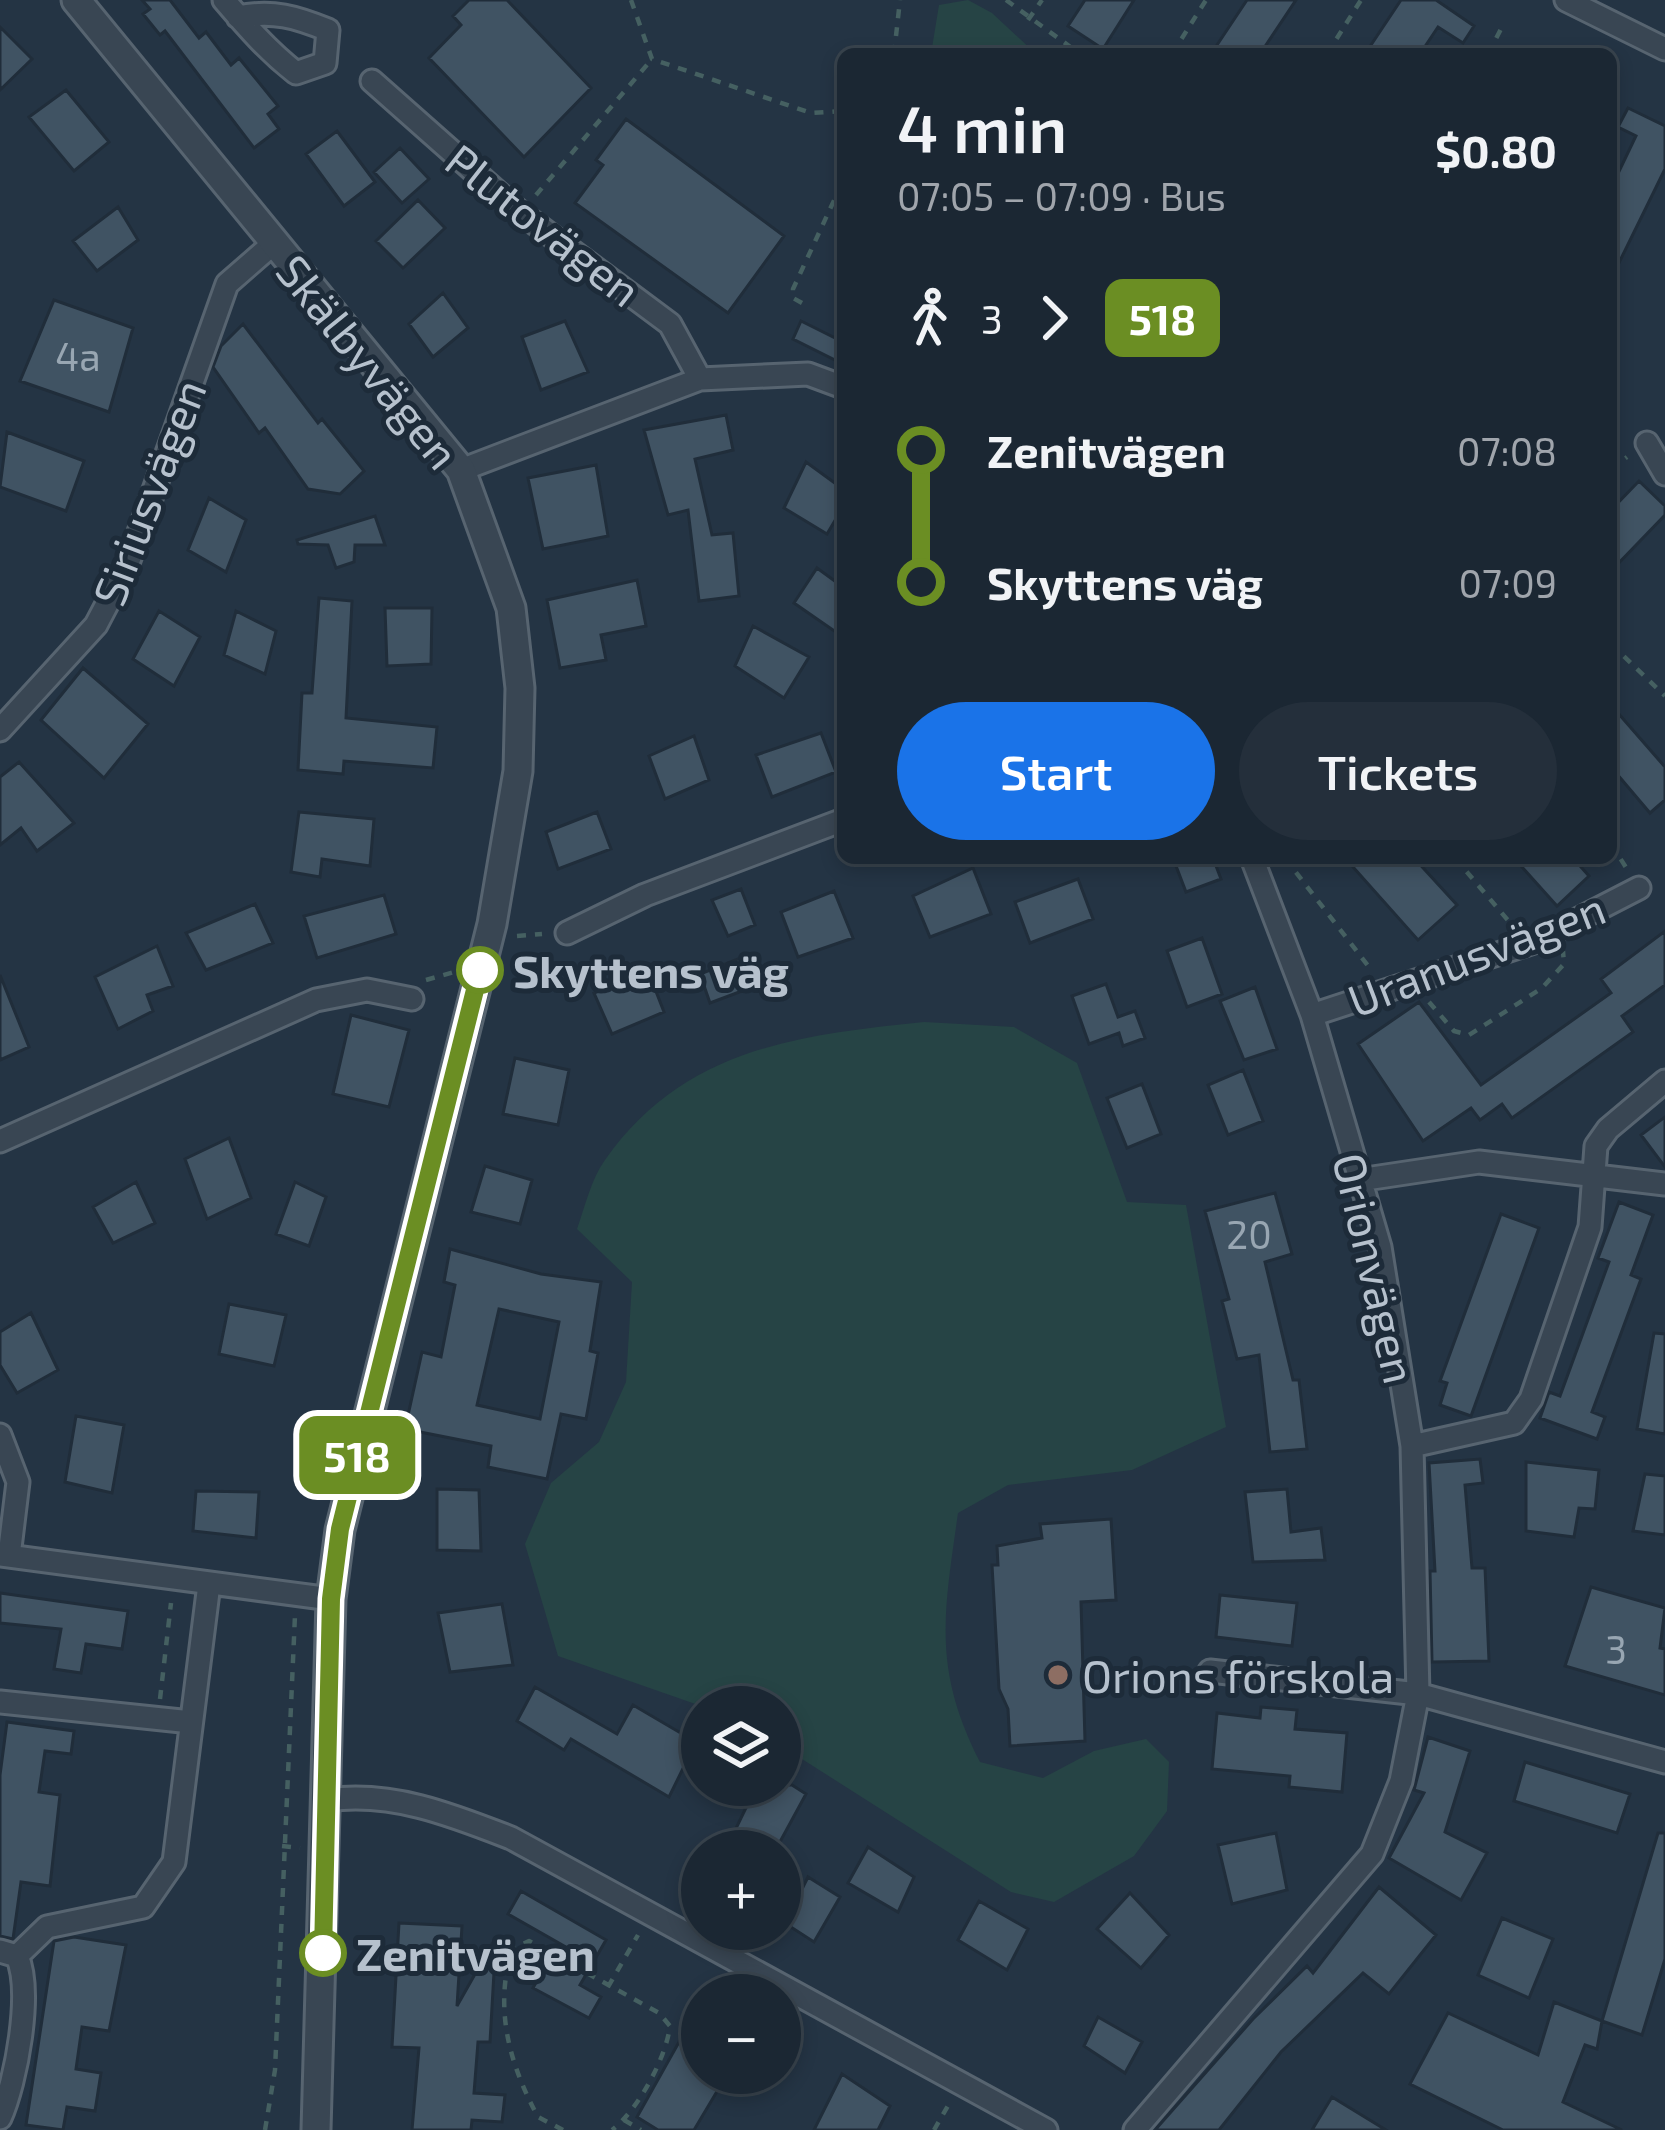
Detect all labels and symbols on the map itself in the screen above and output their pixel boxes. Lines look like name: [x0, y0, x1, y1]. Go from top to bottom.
street label: Plutovägen: [436, 131, 652, 317]
street label: Skälbyvägen: [267, 243, 471, 479]
house number: 4a: [55, 332, 101, 379]
street label: Siriusvägen: [80, 371, 216, 613]
street label: Uranusvägen: [1340, 879, 1612, 1027]
place label: Skyttens väg: [513, 943, 789, 998]
marker: Skyttens väg: [458, 948, 502, 992]
street label: Orionvägen: [1323, 1148, 1429, 1388]
house number: 20: [1226, 1210, 1272, 1257]
line badge: 518: [288, 1416, 426, 1494]
house number: 3: [1605, 1625, 1627, 1672]
place label: Orions förskola: [1082, 1648, 1394, 1702]
marker: Orions förskola: [1045, 1662, 1071, 1688]
place label: Zenitvägen: [356, 1926, 595, 1980]
marker: Zenitvägen: [301, 1931, 345, 1975]

